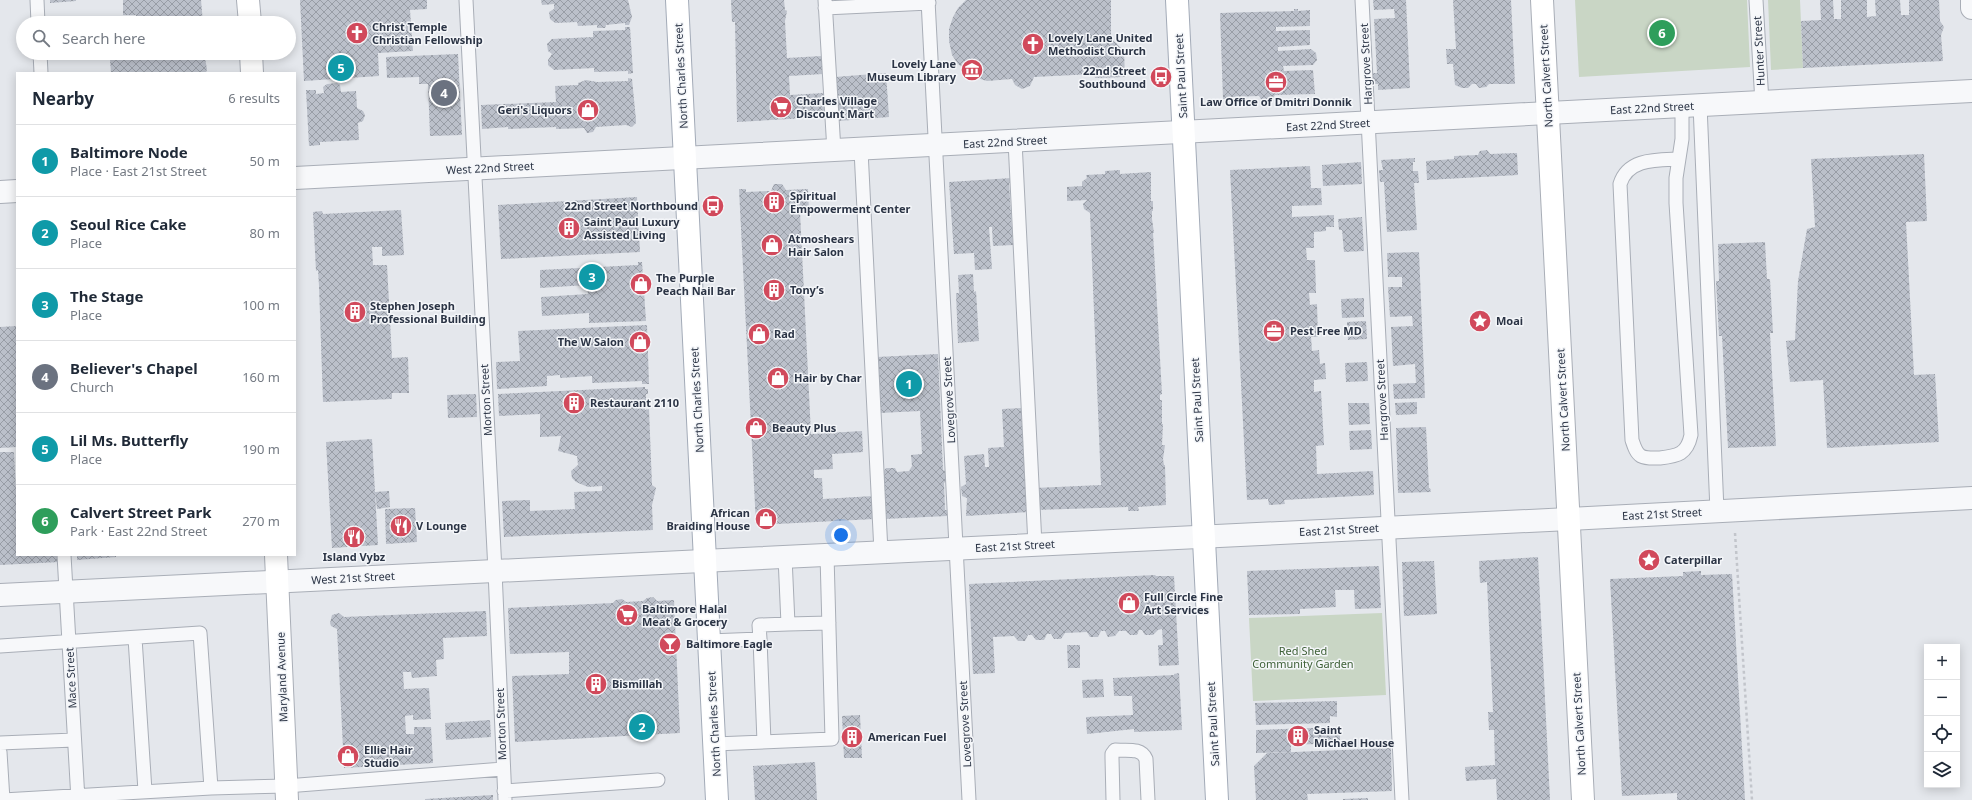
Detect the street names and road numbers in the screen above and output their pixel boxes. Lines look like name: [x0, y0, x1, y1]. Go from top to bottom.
street label: Hunter Street: [1749, 16, 1768, 86]
street label: North Charles Street: [670, 23, 691, 129]
street label: Hargrove Street: [1356, 23, 1375, 105]
street label: North Calvert Street: [1535, 24, 1556, 128]
street label: Saint Paul Street: [1171, 33, 1190, 119]
street label: East 22nd Street: [1610, 98, 1694, 117]
street label: East 22nd Street: [1286, 115, 1370, 134]
street label: East 22nd Street: [963, 132, 1047, 151]
street label: West 22nd Street: [446, 158, 534, 177]
street label: North Charles Street: [686, 347, 707, 453]
street label: North Calvert Street: [1552, 348, 1573, 452]
street label: Lovegrove Street: [939, 356, 958, 444]
street label: Saint Paul Street: [1187, 357, 1206, 443]
street label: Hargrove Street: [1372, 359, 1391, 441]
street label: Morton Street: [476, 364, 495, 436]
street label: East 21st Street: [1622, 504, 1702, 523]
street label: East 21st Street: [1299, 520, 1379, 539]
street label: East 21st Street: [975, 536, 1055, 555]
street label: West 21st Street: [311, 568, 395, 587]
street label: Maryland Avenue: [272, 632, 291, 722]
street label: Mace Street: [61, 647, 80, 709]
street label: North Charles Street: [703, 671, 724, 777]
street label: North Calvert Street: [1568, 672, 1589, 776]
street label: Lovegrove Street: [955, 680, 974, 768]
street label: Saint Paul Street: [1203, 681, 1222, 767]
street label: Morton Street: [492, 688, 509, 760]

